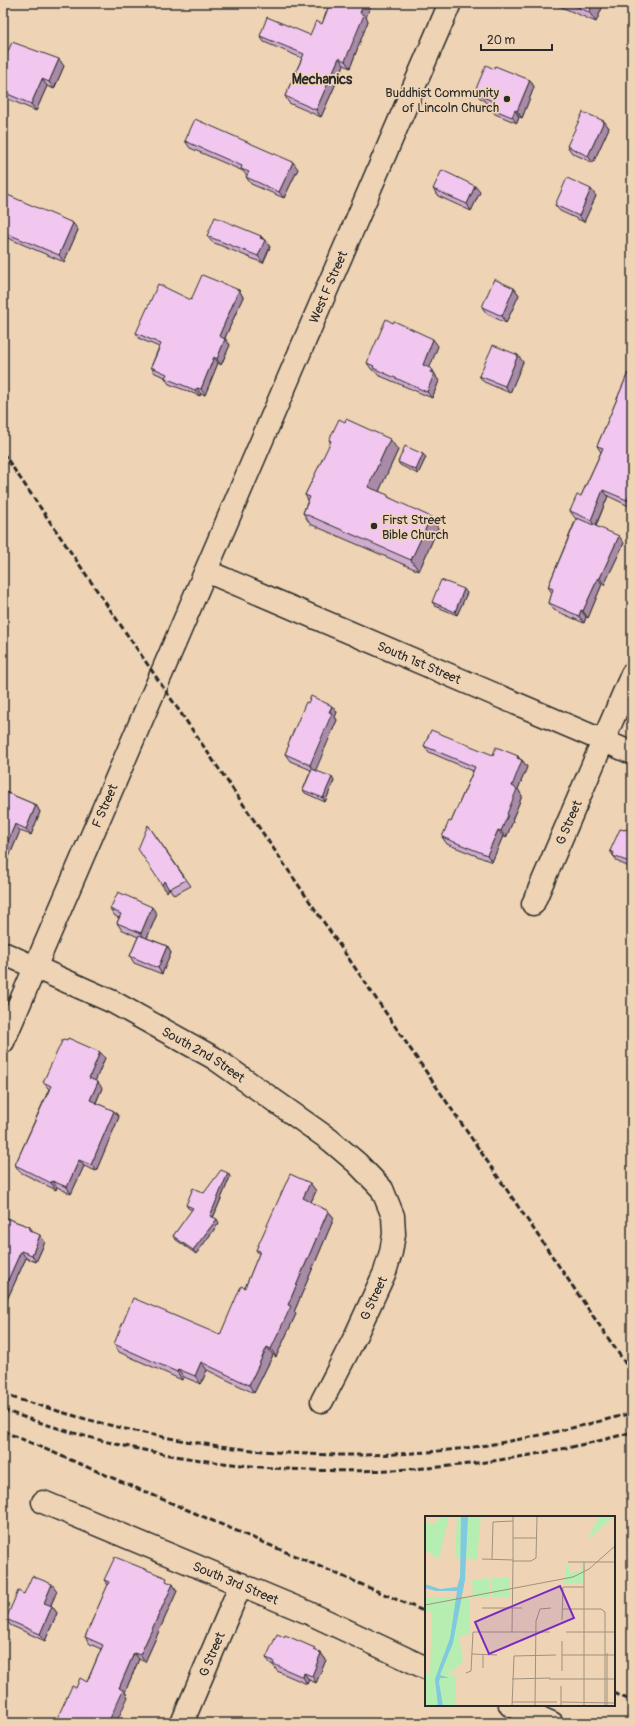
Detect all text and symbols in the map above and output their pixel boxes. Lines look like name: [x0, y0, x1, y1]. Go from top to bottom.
scale bar: [481, 26, 552, 52]
text: 20 m: [487, 33, 516, 48]
district label: Mechanics: [292, 71, 353, 88]
place label: Buddhist Community of Lincoln Church: [385, 85, 499, 116]
marker: Buddhist Community of Lincoln Church: [502, 94, 512, 104]
street label: West F Street: [306, 248, 352, 326]
place label: First Street Bible Church: [382, 512, 448, 543]
marker: First Street Bible Church: [369, 521, 379, 531]
street label: South 1st Street: [375, 638, 464, 688]
street label: F Street: [89, 781, 122, 830]
street label: G Street: [553, 797, 586, 847]
street label: South 2nd Street: [159, 1024, 248, 1087]
street label: G Street: [357, 1273, 391, 1323]
inset map: [425, 1516, 615, 1706]
street label: South 3rd Street: [190, 1558, 281, 1609]
street label: G Street: [196, 1629, 229, 1679]

